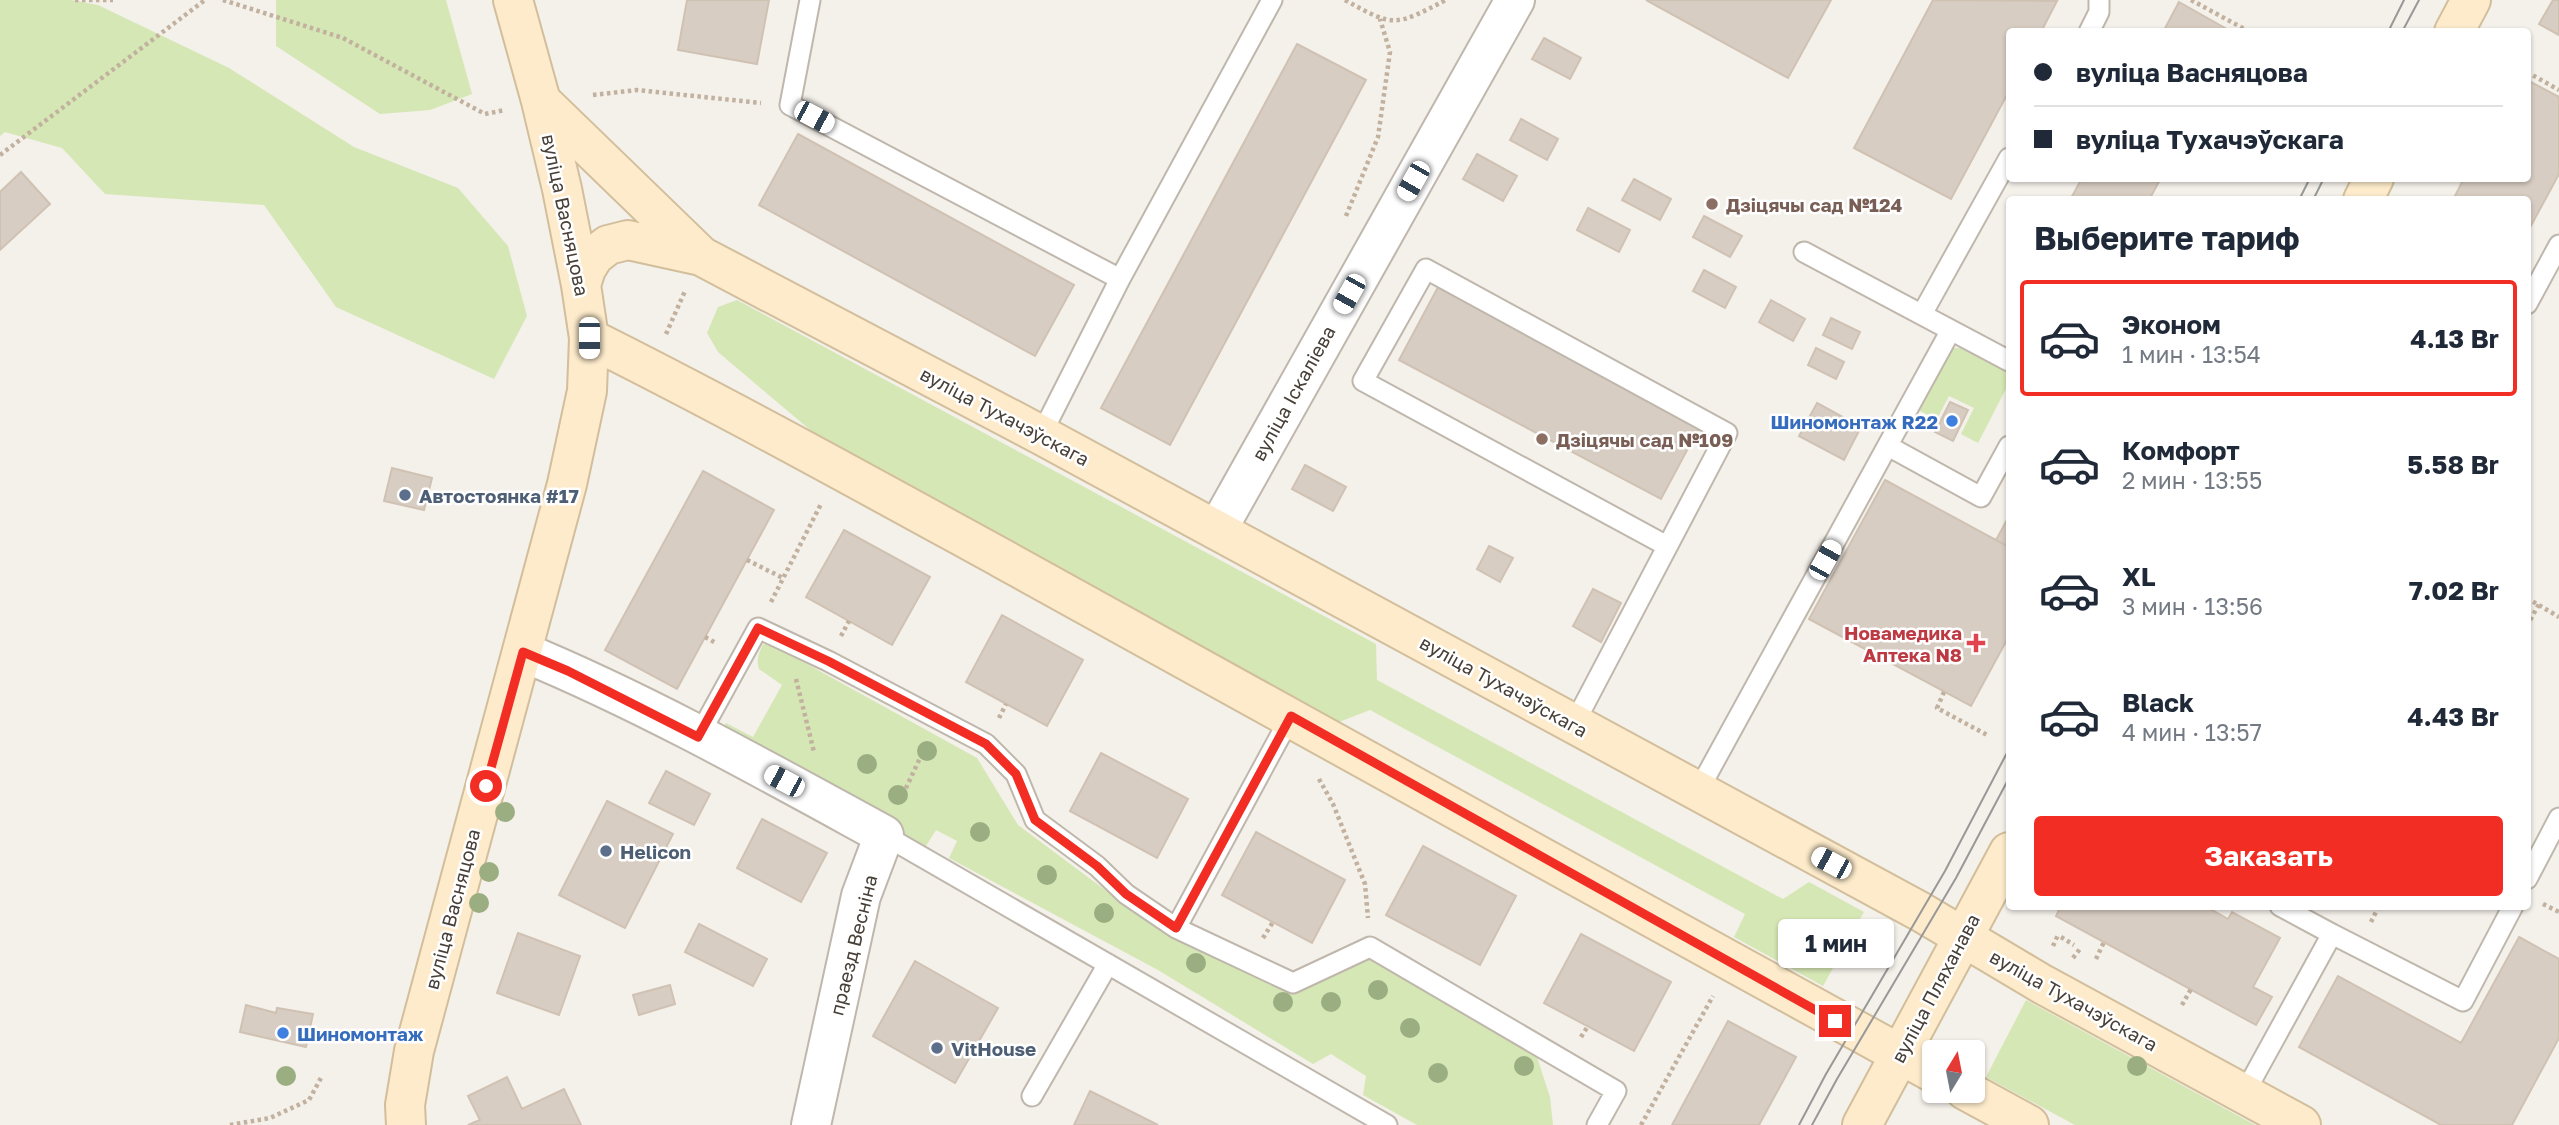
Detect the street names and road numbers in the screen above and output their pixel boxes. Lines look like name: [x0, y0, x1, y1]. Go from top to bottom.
street label: вуліца Васняцова: [538, 132, 594, 298]
street label: вуліца Іскаліева: [1246, 321, 1340, 465]
street label: вуліца Тухачэўскага: [917, 362, 1093, 470]
street label: вуліца Тухачэўскага: [1416, 630, 1592, 742]
street label: вуліца Васняцова: [420, 826, 484, 992]
street label: праезд Весніна: [824, 872, 882, 1018]
street label: вуліца Пляханава: [1886, 910, 1984, 1066]
street label: вуліца Тухачэўскага: [1986, 944, 2162, 1056]

